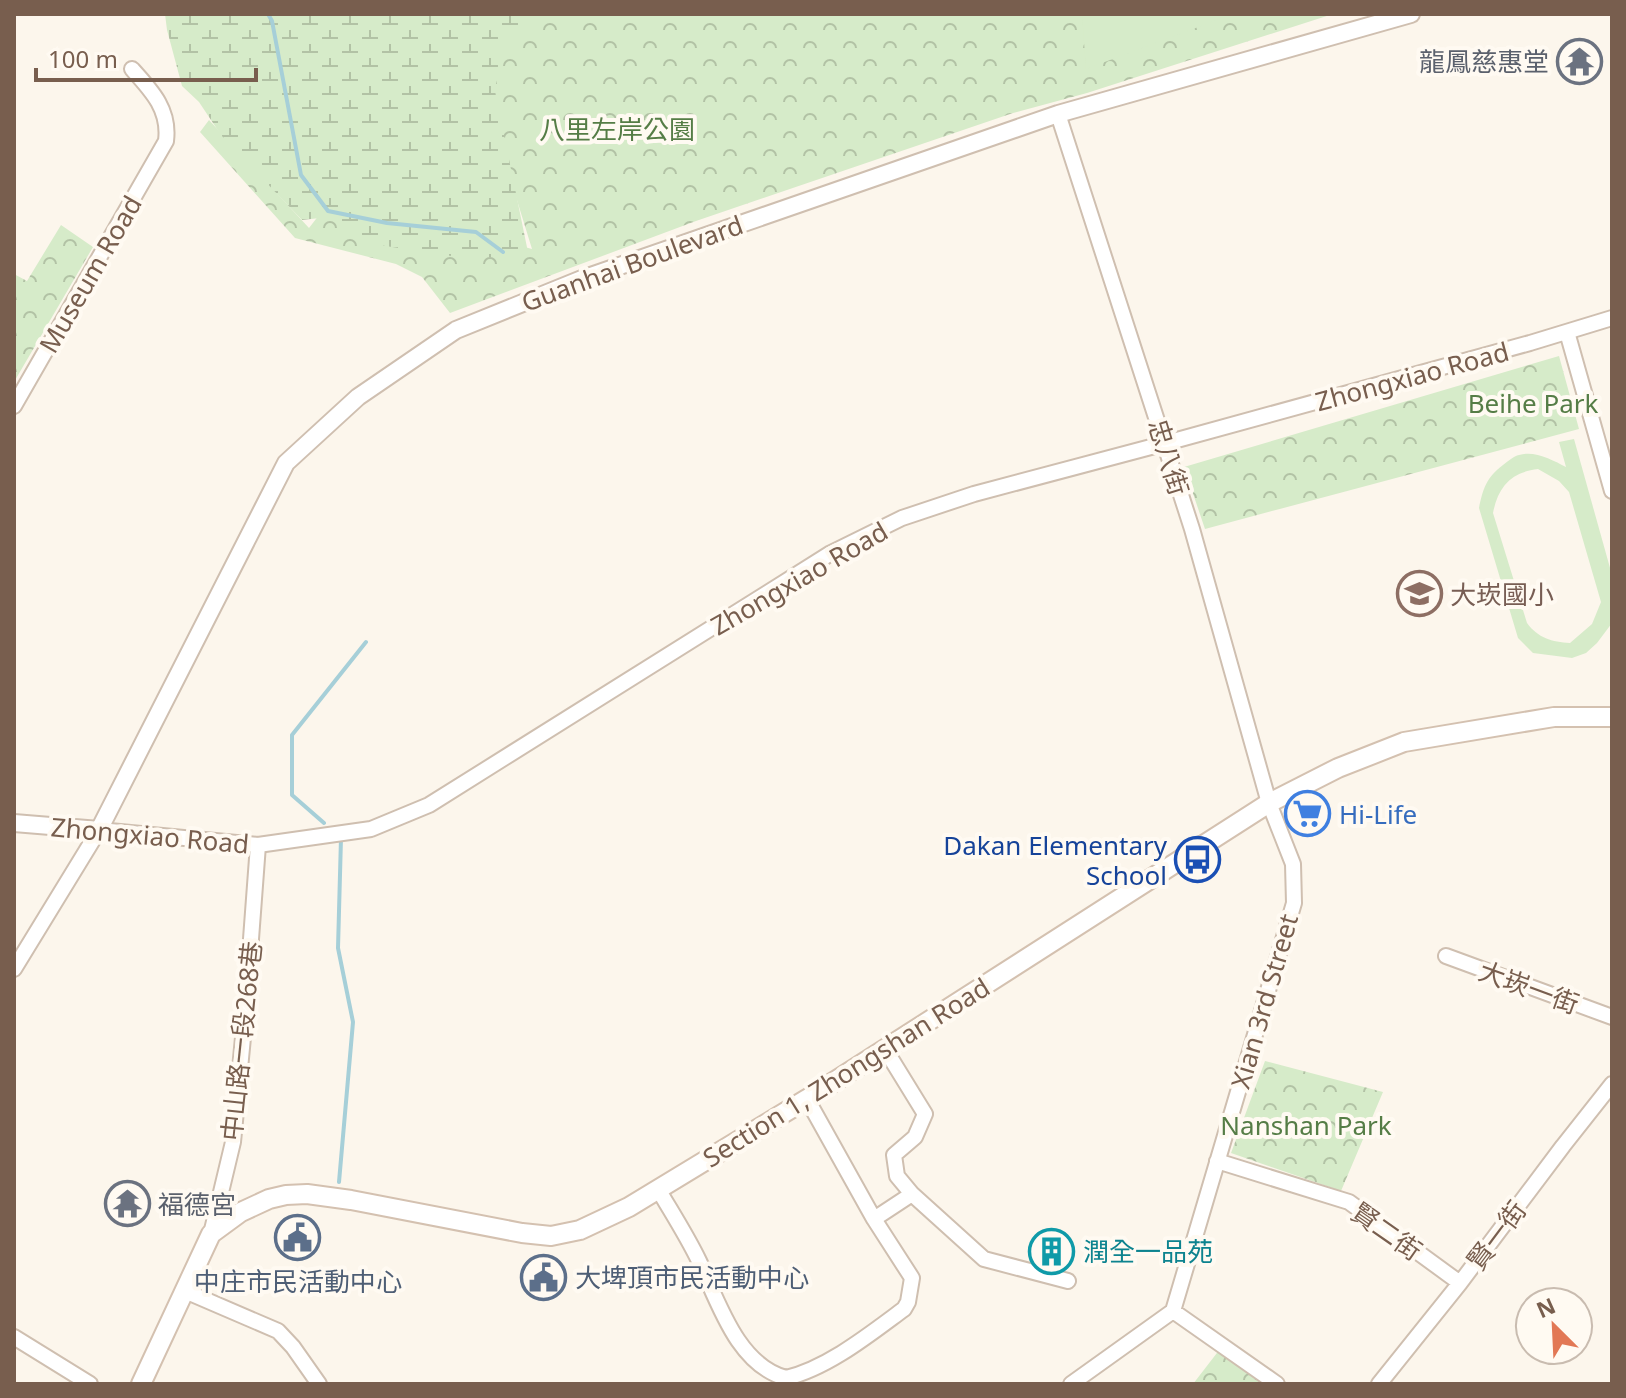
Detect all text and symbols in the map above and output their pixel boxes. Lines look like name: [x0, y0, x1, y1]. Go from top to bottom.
scale bar: [36, 32, 256, 82]
temple icon: 龍鳳慈惠堂: [1556, 37, 1604, 85]
text: 100 m: [48, 42, 118, 75]
place label: 龍鳳慈惠堂: [1419, 43, 1549, 79]
park label: 八里左岸公園: [539, 111, 695, 147]
street label: Museum Road: [30, 189, 150, 359]
street label: Guanhai Boulevard: [516, 206, 748, 320]
street label: Zhongxiao Road: [1311, 333, 1513, 419]
park label: Beihe Park: [1468, 385, 1598, 421]
street label: 忠八街: [1140, 414, 1198, 500]
street label: Zhongxiao Road: [704, 513, 894, 643]
school or university icon: 大崁國小: [1395, 570, 1443, 618]
place label: 大崁國小: [1450, 576, 1554, 612]
supermarket icon: Hi-Life: [1284, 790, 1332, 838]
place label: Hi-Life: [1339, 796, 1417, 832]
street label: Zhongxiao Road: [49, 808, 251, 862]
place label: Dakan Elementary School: [943, 827, 1168, 893]
bus stop icon: Dakan Elementary School: [1174, 836, 1222, 884]
street label: Xian 3rd Street: [1222, 910, 1306, 1092]
street label: 中山路一段268巷: [213, 939, 269, 1143]
street label: 大崁一街: [1474, 952, 1584, 1022]
street label: Section 1, Zhongshan Road: [696, 969, 996, 1175]
park label: Nanshan Park: [1220, 1107, 1392, 1143]
temple icon: 福德宮: [103, 1180, 151, 1228]
place label: 福德宮: [158, 1186, 236, 1222]
street label: 賢一街: [1458, 1193, 1534, 1277]
street label: 賢二街: [1345, 1194, 1429, 1268]
public building icon: 中庄市民活動中心: [274, 1214, 322, 1262]
building icon: 潤全一品苑: [1028, 1227, 1076, 1275]
place label: 潤全一品苑: [1083, 1233, 1213, 1269]
public building icon: 大埤頂市民活動中心: [520, 1253, 568, 1301]
place label: 大埤頂市民活動中心: [575, 1259, 809, 1295]
place label: 中庄市民活動中心: [194, 1263, 402, 1299]
north arrow: [1514, 1286, 1594, 1366]
text: N: [1531, 1289, 1560, 1324]

